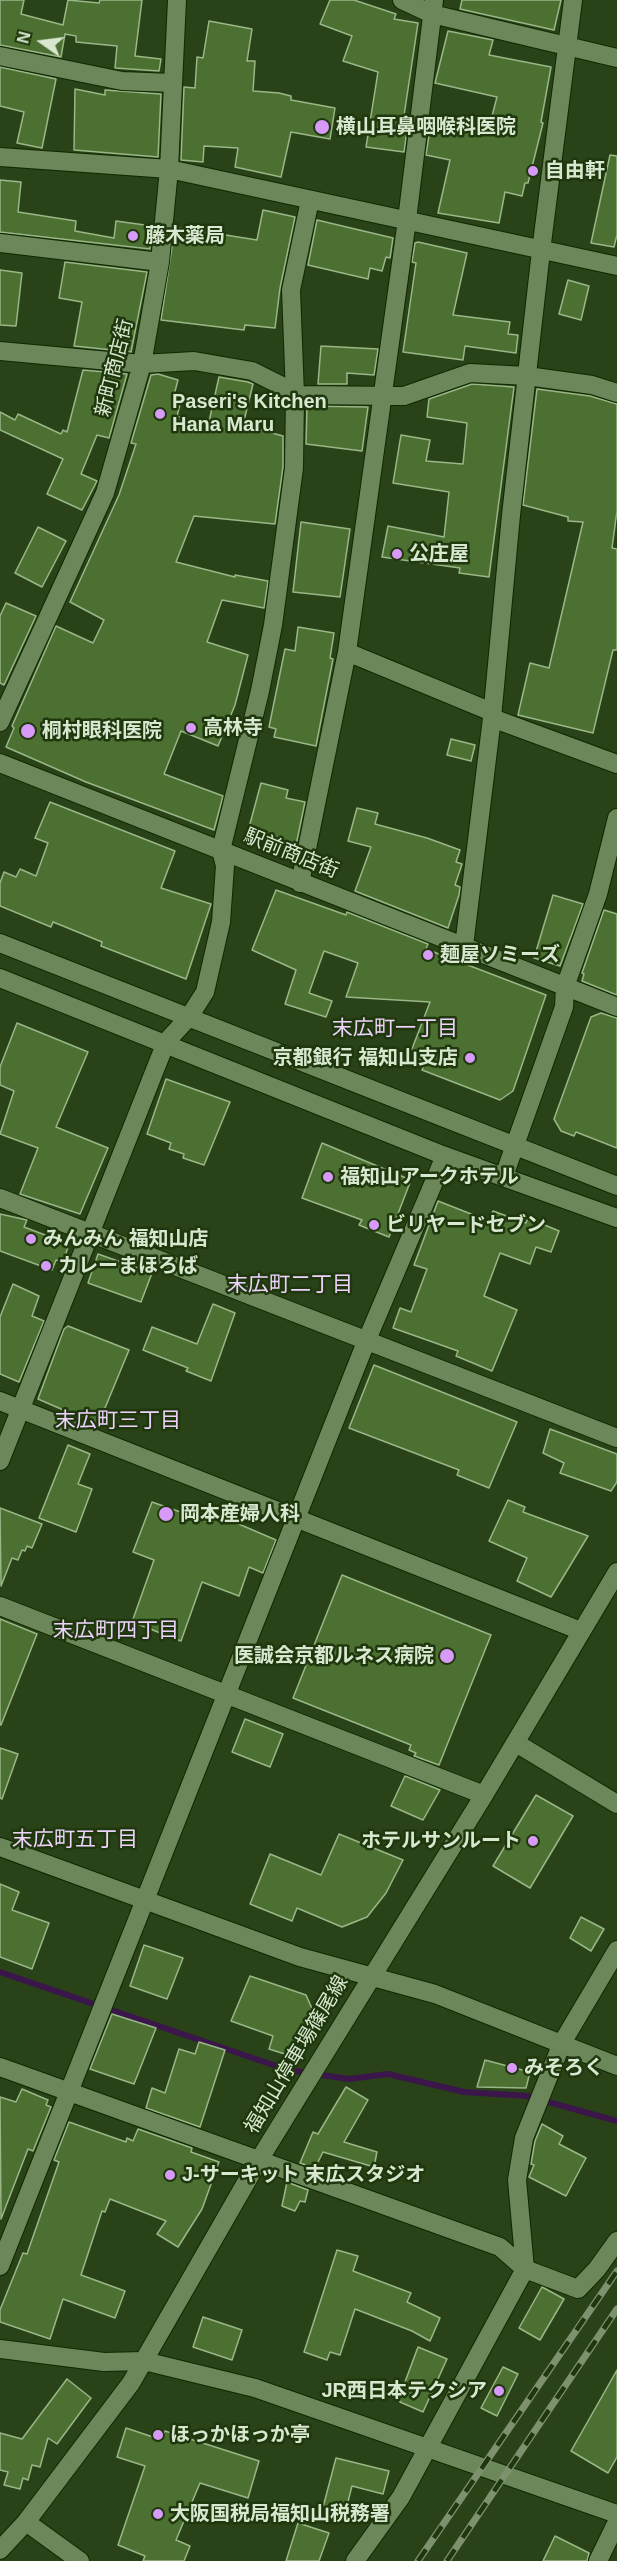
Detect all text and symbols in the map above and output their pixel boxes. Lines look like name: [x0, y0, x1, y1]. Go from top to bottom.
north arrow: [12, 12, 72, 72]
text: N: [14, 30, 34, 45]
place label: 横山耳鼻咽喉科医院: [336, 115, 516, 139]
marker: 横山耳鼻咽喉科医院: [313, 118, 331, 136]
place label: 自由軒: [545, 159, 605, 183]
marker: 自由軒: [526, 164, 540, 178]
place label: 藤木薬局: [145, 224, 225, 248]
marker: 藤木薬局: [126, 229, 140, 243]
street label: 新町商店街: [91, 317, 139, 419]
place label: Paseri's Kitchen Hana Maru: [172, 390, 327, 437]
marker: Paseri's Kitchen Hana Maru: [153, 407, 167, 421]
place label: 公庄屋: [409, 542, 469, 566]
marker: 公庄屋: [390, 547, 404, 561]
place label: 高林寺: [203, 716, 263, 740]
place label: 桐村眼科医院: [42, 719, 162, 743]
marker: 高林寺: [184, 721, 198, 735]
marker: 桐村眼科医院: [19, 722, 37, 740]
street label: 駅前商店街: [240, 824, 342, 884]
place label: 麺屋ソミーズ: [440, 943, 560, 967]
marker: 麺屋ソミーズ: [421, 948, 435, 962]
district label: 末広町一丁目: [332, 1016, 458, 1042]
place label: 京都銀行 福知山支店: [272, 1046, 458, 1070]
marker: 京都銀行 福知山支店: [463, 1051, 477, 1065]
place label: 福知山アークホテル: [340, 1165, 519, 1189]
marker: 福知山アークホテル: [321, 1170, 335, 1184]
place label: ビリヤードセブン: [386, 1213, 546, 1237]
marker: ビリヤードセブン: [367, 1218, 381, 1232]
place label: みんみん 福知山店: [43, 1227, 209, 1251]
marker: みんみん 福知山店: [24, 1232, 38, 1246]
place label: カレーまほろば: [58, 1254, 198, 1278]
marker: カレーまほろば: [39, 1259, 53, 1273]
district label: 末広町二丁目: [227, 1272, 353, 1298]
district label: 末広町三丁目: [55, 1408, 181, 1434]
place label: 岡本産婦人科: [180, 1502, 300, 1526]
marker: 岡本産婦人科: [157, 1505, 175, 1523]
district label: 末広町四丁目: [53, 1618, 179, 1644]
place label: 医誠会京都ルネス病院: [234, 1644, 434, 1668]
marker: 医誠会京都ルネス病院: [438, 1647, 456, 1665]
district label: 末広町五丁目: [12, 1827, 138, 1853]
place label: ホテルサンルート: [361, 1829, 521, 1853]
marker: ホテルサンルート: [526, 1834, 540, 1848]
street label: 福知山停車場篠尾線: [240, 1972, 354, 2138]
place label: みそろく: [524, 2056, 604, 2080]
marker: みそろく: [505, 2061, 519, 2075]
place label: J-サーキット 末広スタジオ: [182, 2163, 425, 2187]
marker: J-サーキット 末広スタジオ: [163, 2168, 177, 2182]
place label: JR西日本テクシア: [321, 2379, 487, 2403]
marker: JR西日本テクシア: [492, 2384, 506, 2398]
place label: ほっかほっか亭: [170, 2423, 310, 2447]
marker: ほっかほっか亭: [151, 2428, 165, 2442]
place label: 大阪国税局福知山税務署: [170, 2502, 390, 2526]
marker: 大阪国税局福知山税務署: [151, 2507, 165, 2521]

